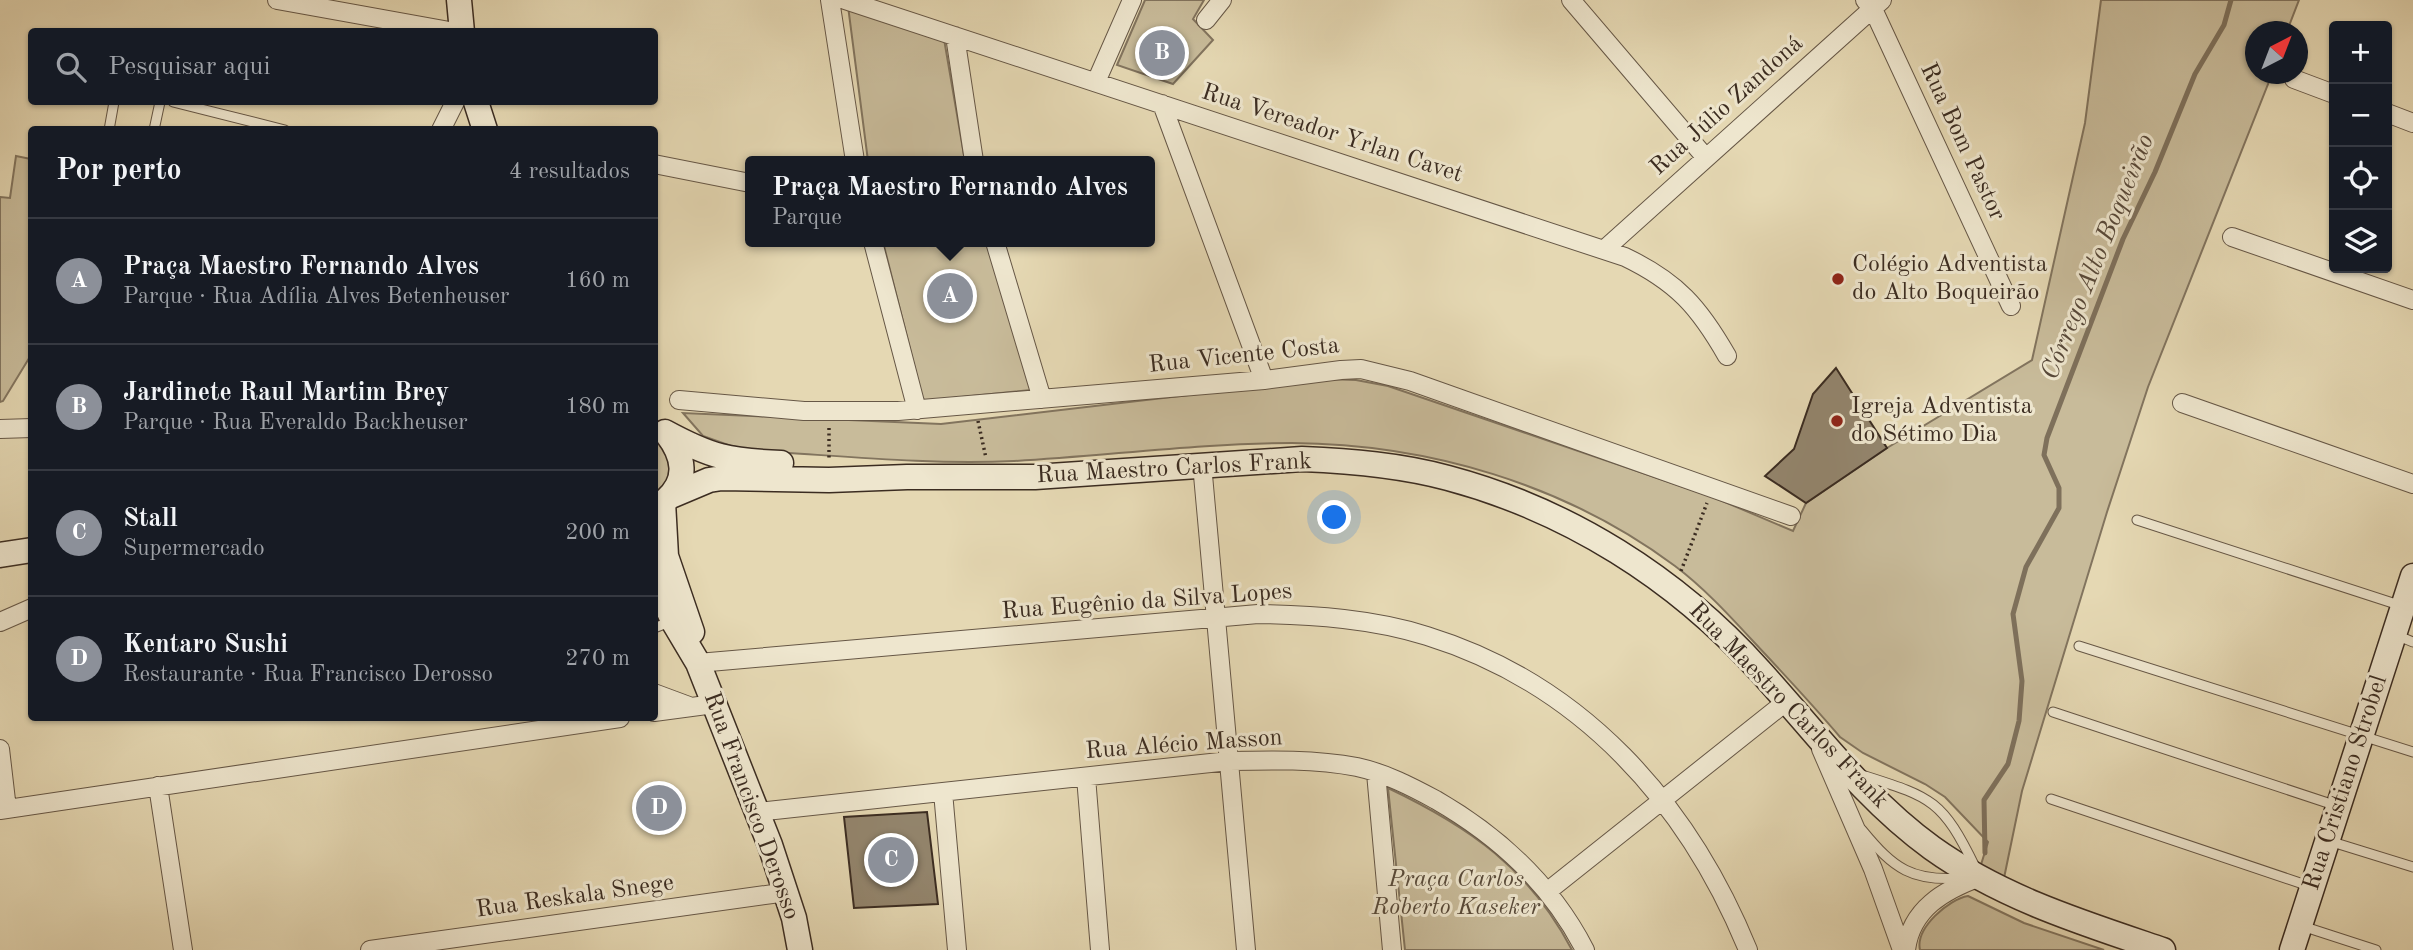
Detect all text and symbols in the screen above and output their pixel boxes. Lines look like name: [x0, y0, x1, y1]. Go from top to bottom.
north arrow: [2245, 21, 2308, 84]
map controls: [2329, 21, 2392, 273]
button: +: [2329, 21, 2392, 84]
pin: B: [1139, 27, 1185, 79]
search box: [28, 28, 658, 105]
street label: Rua Júlio Zandoná: [1646, 32, 1808, 180]
icon: search: [52, 48, 90, 86]
text: Pesquisar aqui: [108, 54, 270, 80]
street label: Rua Bom Pastor: [1915, 60, 2009, 224]
street label: Rua Vereador Yrlan Cavet: [1198, 80, 1466, 188]
button: −: [2329, 84, 2392, 147]
water label: Córrego Alto Boqueirão: [2037, 131, 2159, 383]
button: locate: [2329, 147, 2392, 210]
text: Por perto: [56, 156, 182, 186]
popup: [745, 156, 1155, 247]
text: 4 resultados: [509, 160, 630, 183]
text: Praça Maestro Fernando Alves: [772, 175, 1128, 201]
text: Parque: [772, 206, 842, 229]
button: layers: [2329, 210, 2392, 273]
place label: Colégio Adventista do Alto Boqueirão: [1852, 253, 2048, 305]
text: Praça Maestro Fernando Alves: [123, 254, 479, 280]
text: A: [70, 269, 88, 292]
text: 160 m: [565, 269, 630, 292]
pin: A: [927, 270, 973, 322]
marker: Colégio Adventista do Alto Boqueirão: [1830, 271, 1846, 287]
text: Parque · Rua Adília Alves Betenheuser: [123, 285, 509, 308]
street label: Rua Vicente Costa: [1147, 334, 1341, 378]
text: Jardinete Raul Martim Brey: [123, 380, 449, 406]
text: B: [71, 395, 87, 418]
text: 180 m: [565, 395, 630, 418]
place label: Igreja Adventista do Sétimo Dia: [1851, 395, 2033, 447]
text: Parque · Rua Everaldo Backheuser: [123, 411, 468, 434]
marker: Igreja Adventista do Sétimo Dia: [1829, 413, 1845, 429]
street label: Rua Maestro Carlos Frank: [1036, 450, 1312, 488]
your location: [1317, 500, 1351, 534]
text: Stall: [123, 506, 178, 532]
text: C: [71, 521, 87, 544]
text: 200 m: [565, 521, 630, 544]
text: Supermercado: [123, 537, 265, 560]
street label: Rua Eugênio da Silva Lopes: [1001, 580, 1293, 624]
street label: Rua Maestro Carlos Frank: [1684, 599, 1892, 813]
text: Kentaro Sushi: [123, 632, 288, 658]
text: D: [70, 647, 88, 670]
text: 270 m: [565, 647, 630, 670]
text: Restaurante · Rua Francisco Derosso: [123, 663, 493, 686]
street label: Rua Cristiano Strobel: [2300, 673, 2392, 893]
street label: Rua Francisco Derosso: [699, 689, 803, 923]
street label: Rua Alécio Masson: [1085, 726, 1283, 764]
pin: D: [636, 782, 682, 834]
pin: C: [868, 834, 914, 886]
park label: Praça Carlos Roberto Kaseker: [1371, 868, 1541, 920]
street label: Rua Reskala Snege: [475, 871, 675, 923]

